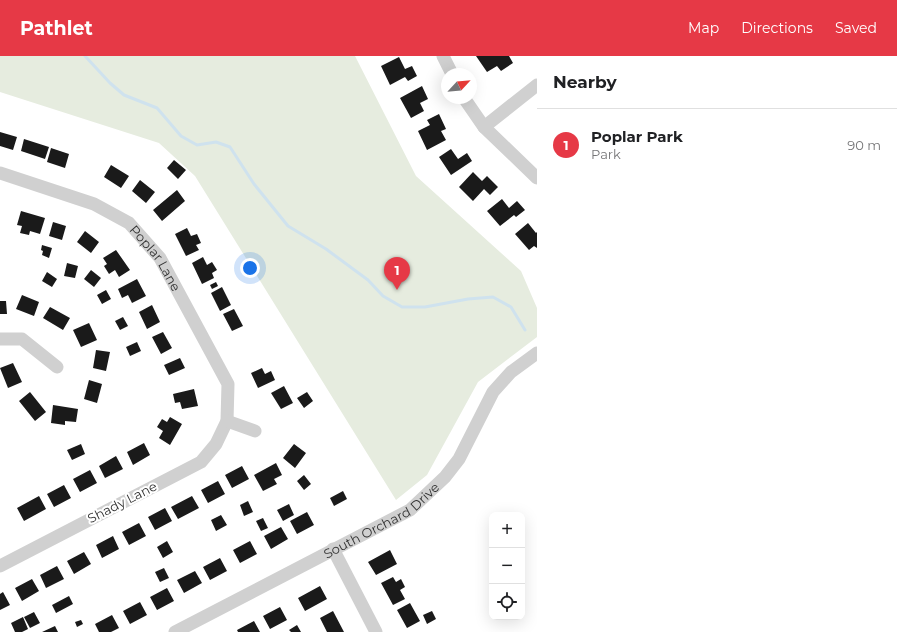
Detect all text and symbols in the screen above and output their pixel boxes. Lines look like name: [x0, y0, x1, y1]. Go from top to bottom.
text: Pathlet: [20, 17, 93, 40]
text: Map: [688, 19, 719, 37]
text: Directions: [741, 19, 813, 37]
text: Saved: [835, 19, 877, 37]
north arrow: [441, 68, 477, 104]
text: Nearby: [553, 72, 617, 92]
text: Poplar Park: [591, 127, 683, 146]
text: 1: [563, 137, 569, 153]
text: 90 m: [847, 137, 881, 153]
text: Park: [591, 146, 621, 162]
street label: Poplar Lane: [126, 222, 184, 294]
pin: 1: [384, 257, 410, 290]
your location: [240, 258, 260, 278]
street label: Shady Lane: [85, 478, 159, 526]
street label: South Orchard Drive: [321, 479, 442, 562]
map controls: [489, 512, 525, 620]
button: +: [489, 512, 525, 548]
button: −: [489, 548, 525, 584]
button: locate: [489, 584, 525, 620]

